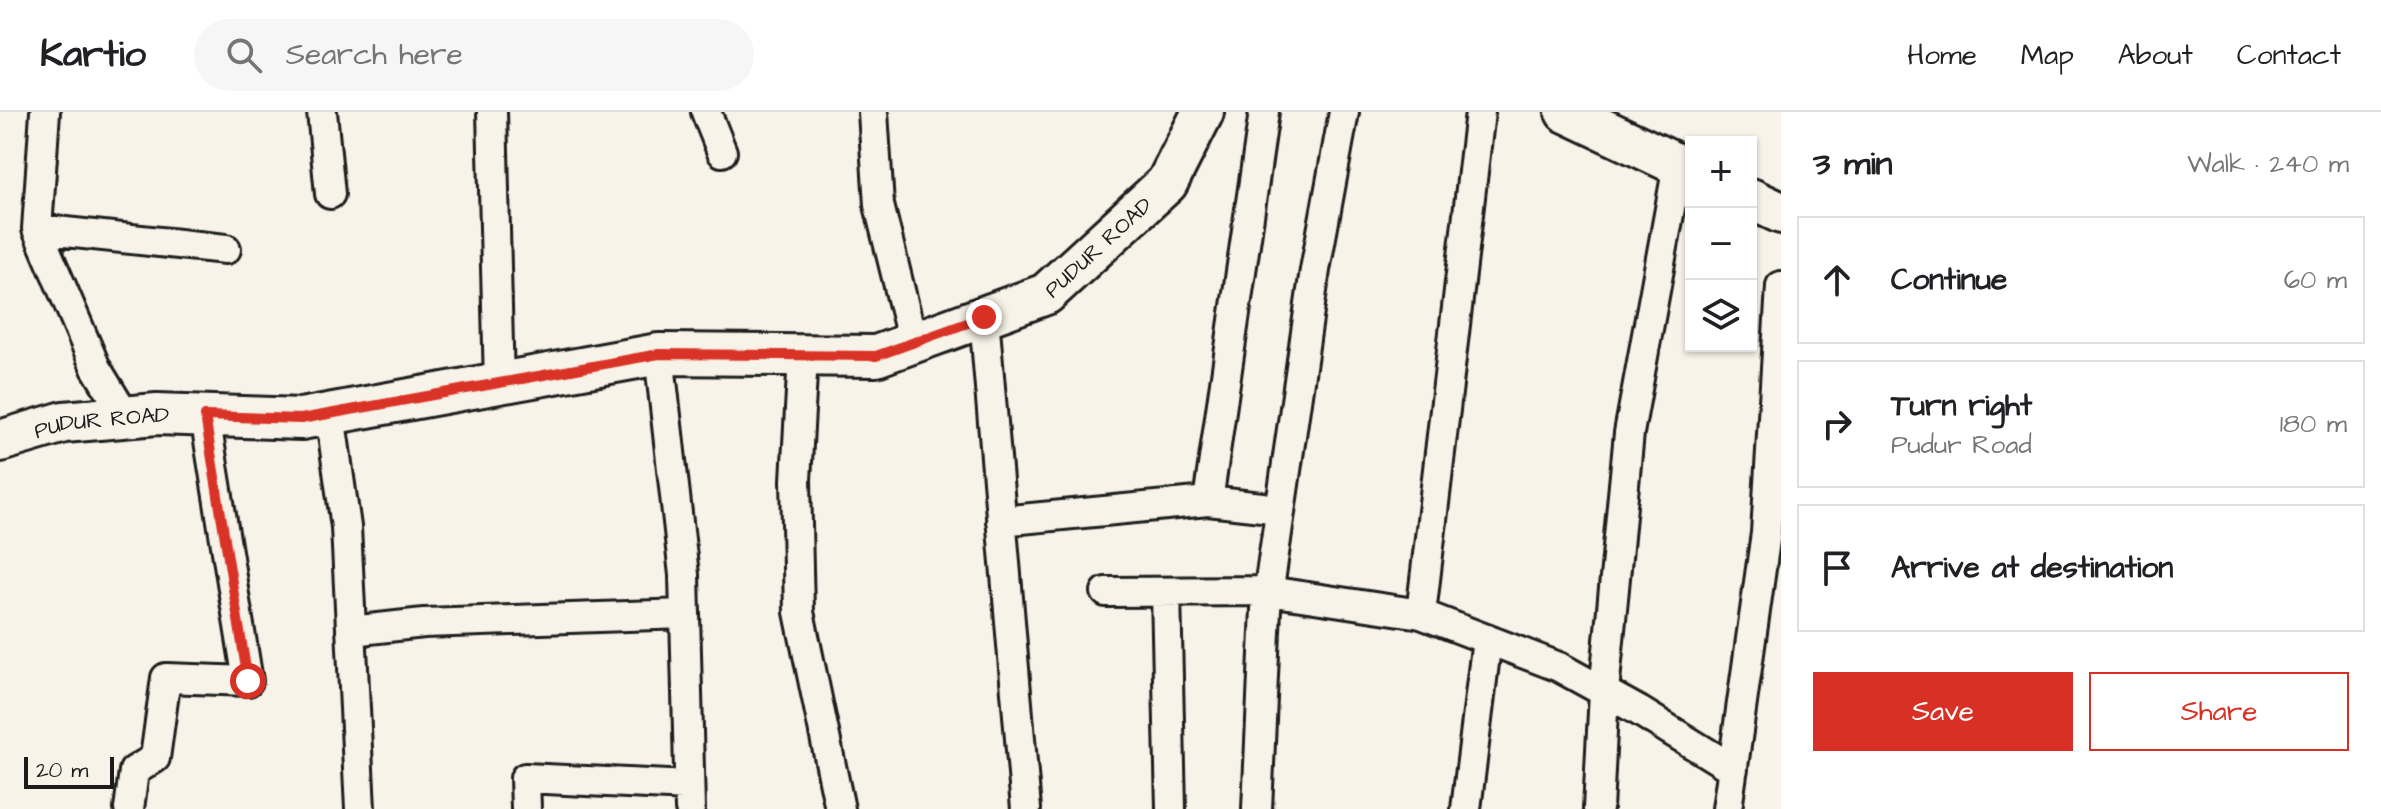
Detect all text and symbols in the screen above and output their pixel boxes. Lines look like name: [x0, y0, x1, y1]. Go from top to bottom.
search box: [194, 19, 754, 91]
text: Kartio: [40, 29, 146, 81]
icon: search: [222, 33, 266, 77]
text: Search here: [286, 34, 463, 76]
text: Home: [1907, 36, 1977, 75]
text: Map: [2021, 36, 2074, 75]
text: About: [2118, 36, 2193, 75]
text: Contact: [2237, 36, 2341, 75]
map controls: [1685, 136, 1757, 352]
button: +: [1685, 136, 1757, 208]
text: 3 min: [1813, 140, 1893, 188]
text: Walk · 240 m: [2187, 146, 2349, 182]
street label: PUDUR ROAD: [1038, 190, 1159, 305]
button: −: [1685, 208, 1757, 280]
icon: ahead: [1815, 258, 1859, 302]
text: Continue: [1891, 259, 2007, 301]
text: 60 m: [2284, 262, 2347, 298]
button: layers: [1685, 280, 1757, 352]
route end: [966, 299, 1002, 335]
text: Turn right: [1891, 385, 2032, 427]
street label: PUDUR ROAD: [30, 400, 170, 447]
icon: right: [1815, 402, 1859, 446]
text: 180 m: [2280, 406, 2347, 442]
text: Pudur Road: [1891, 427, 2032, 463]
icon: arrive: [1815, 546, 1859, 590]
text: Arrive at destination: [1891, 547, 2173, 589]
route start: [230, 663, 266, 699]
button: Save: [1813, 672, 2073, 751]
button: Share: [2089, 672, 2349, 751]
scale bar: [24, 753, 114, 789]
text: 20 m: [36, 755, 88, 786]

